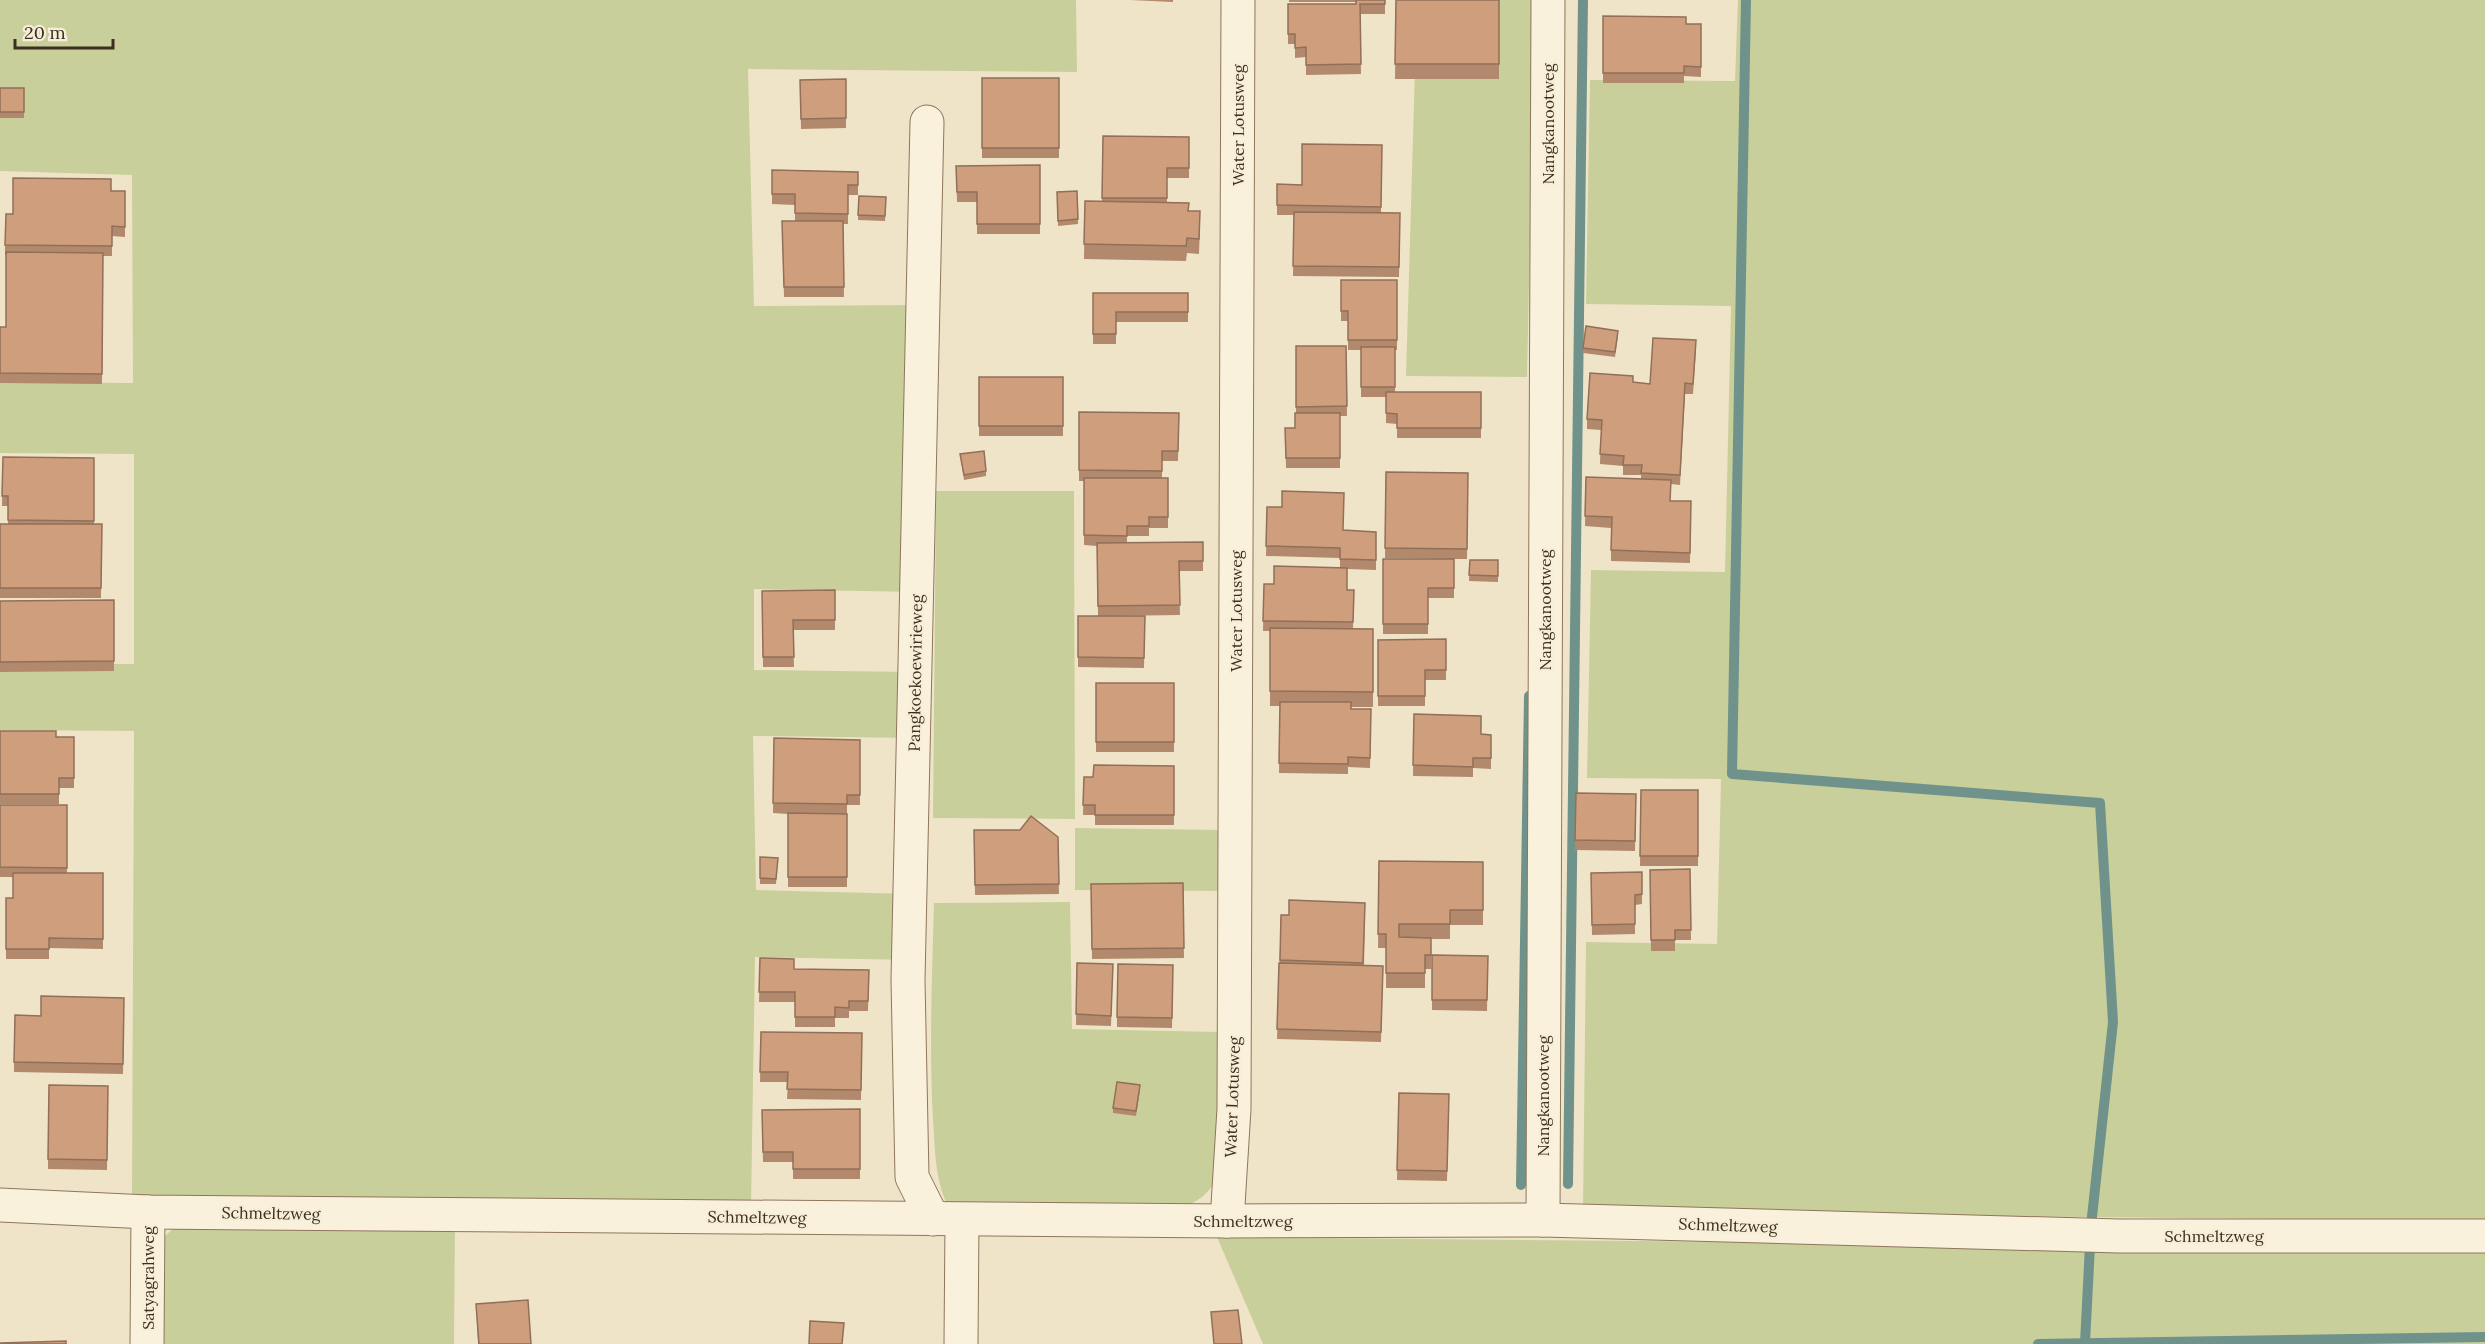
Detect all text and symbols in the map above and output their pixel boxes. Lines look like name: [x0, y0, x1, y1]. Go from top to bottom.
scale bar: [15, 12, 112, 50]
text: 20 m: [24, 21, 66, 44]
street label: Nangkanootweg: [1538, 62, 1558, 185]
street label: Water Lotusweg: [1228, 63, 1248, 186]
street label: Nangkanootweg: [1535, 548, 1555, 671]
street label: Water Lotusweg: [1226, 549, 1246, 672]
street label: Pangkoekoewirieweg: [904, 593, 926, 752]
street label: Nangkanootweg: [1533, 1034, 1553, 1157]
street label: Water Lotusweg: [1220, 1035, 1244, 1158]
street label: Schmeltzweg: [221, 1202, 322, 1224]
street label: Schmeltzweg: [707, 1206, 808, 1228]
street label: Schmeltzweg: [1193, 1211, 1294, 1231]
street label: Schmeltzweg: [1678, 1213, 1779, 1237]
street label: Satyagrahweg: [138, 1225, 158, 1330]
street label: Schmeltzweg: [2164, 1226, 2265, 1246]

